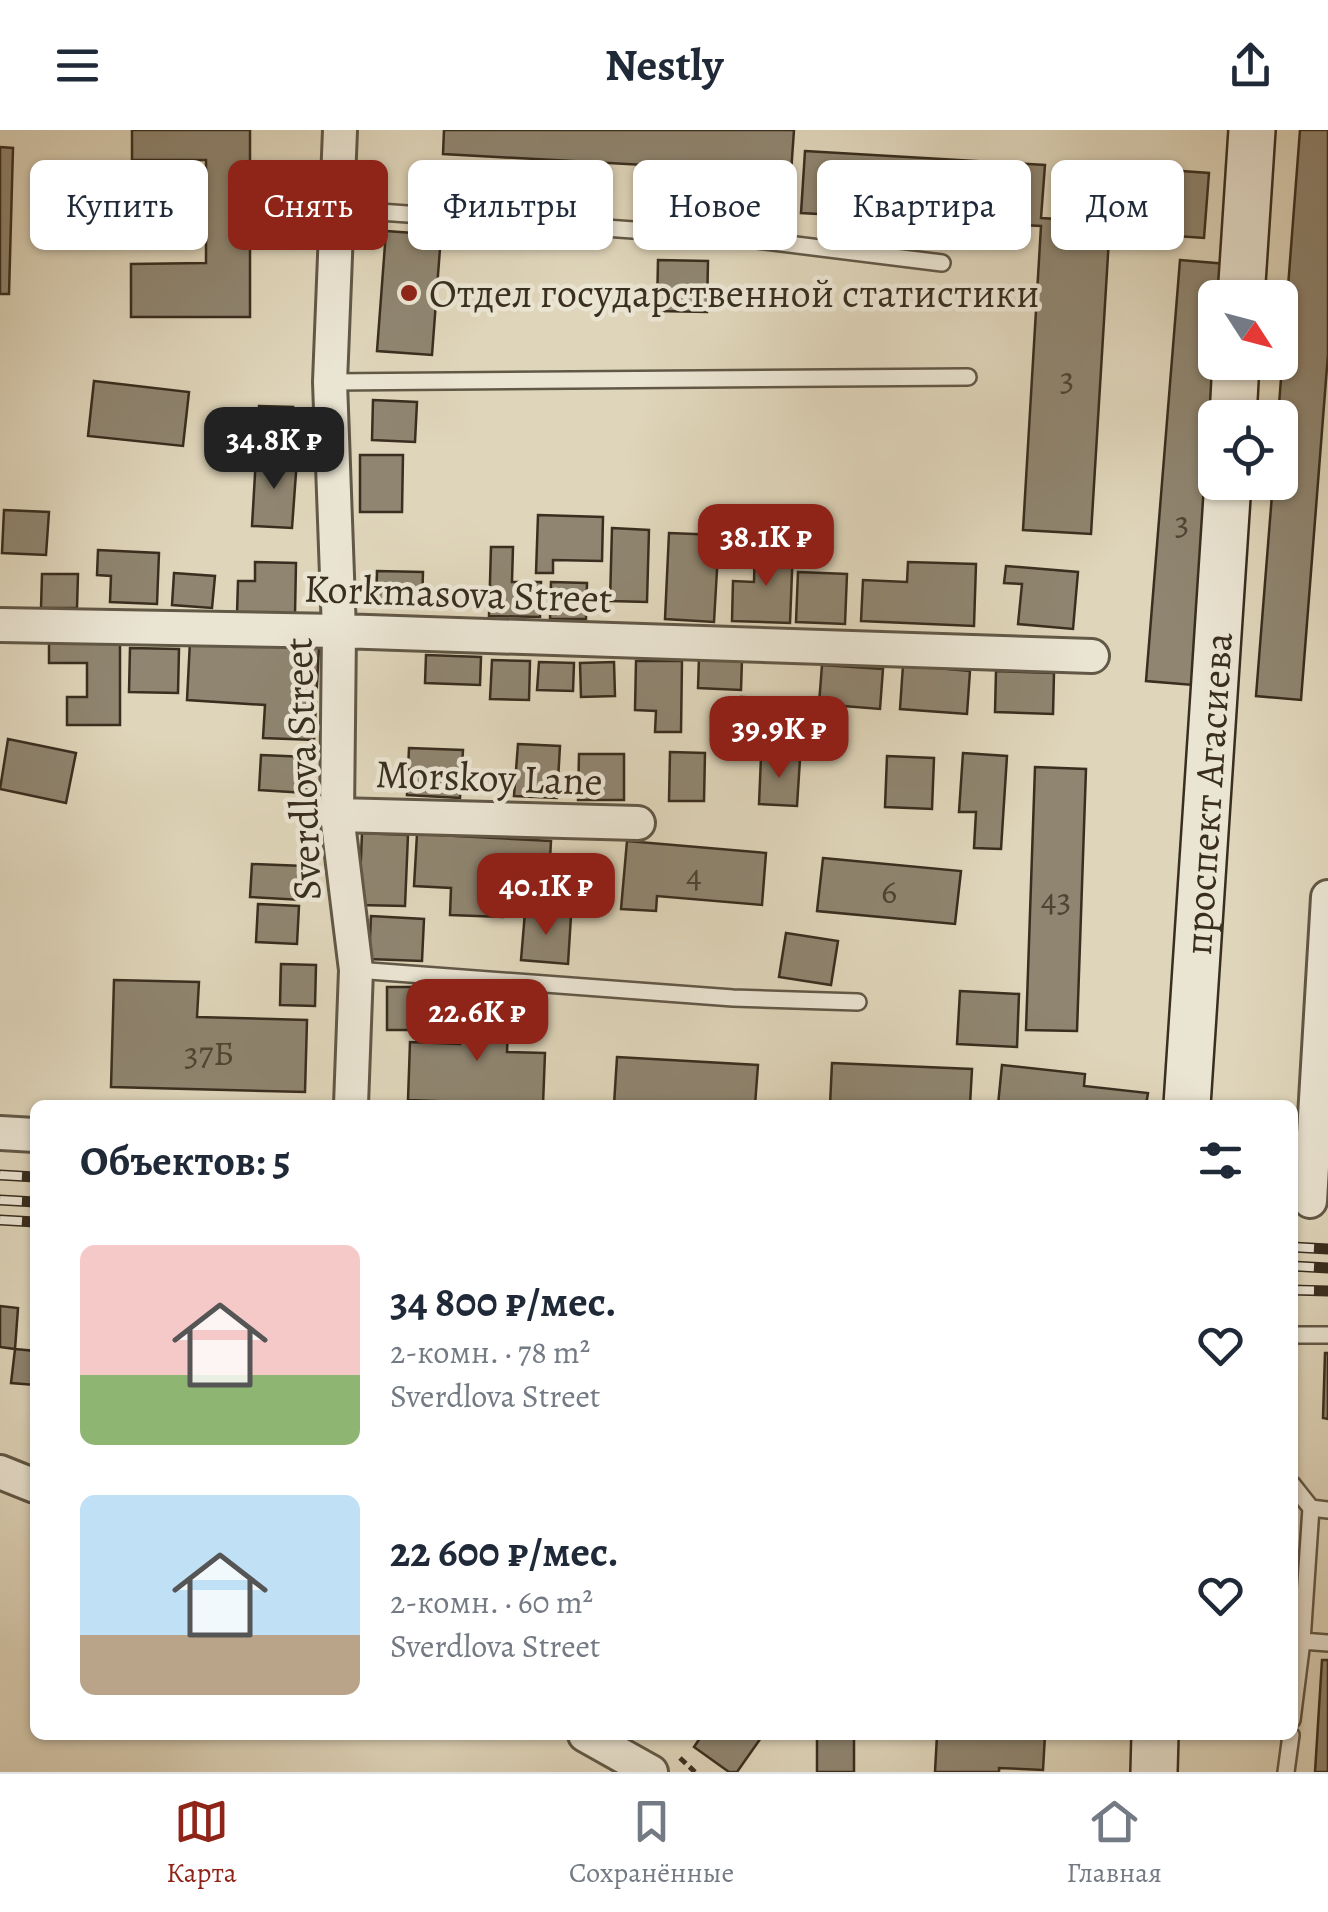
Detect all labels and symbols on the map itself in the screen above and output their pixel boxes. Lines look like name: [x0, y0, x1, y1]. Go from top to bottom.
place label: Отдел государственной статистики: [429, 266, 1040, 321]
north arrow: [1198, 280, 1298, 380]
marker: Отдел государственной статистики: [398, 282, 420, 304]
house number: 3: [1060, 354, 1074, 402]
pin: 34.8K ₽: [182, 407, 366, 492]
house number: 3: [1175, 498, 1189, 546]
pin: 38.1K ₽: [674, 504, 858, 589]
street label: Korkmasova Street: [303, 561, 613, 626]
street label: проспект Агасиева: [1170, 630, 1246, 957]
street label: Sverdlova Street: [270, 637, 335, 901]
pin: 39.9K ₽: [687, 696, 871, 781]
street label: Morskoy Lane: [374, 746, 604, 809]
house number: 4: [686, 851, 702, 899]
pin: 40.1K ₽: [454, 853, 638, 938]
house number: 6: [881, 867, 897, 915]
house number: 43: [1041, 875, 1071, 923]
pin: 22.6K ₽: [385, 979, 569, 1064]
house number: 37Б: [184, 1029, 234, 1077]

